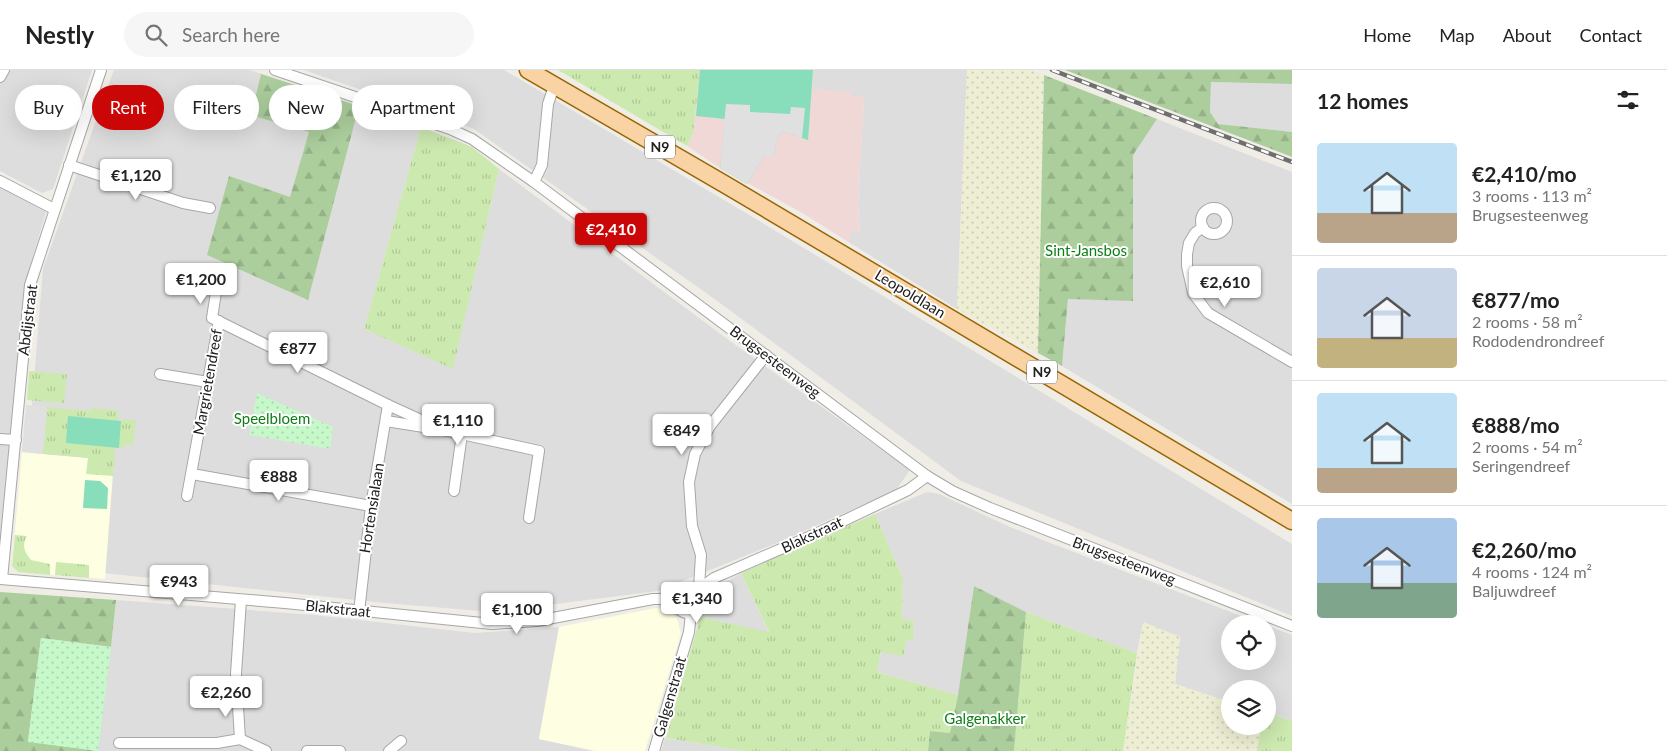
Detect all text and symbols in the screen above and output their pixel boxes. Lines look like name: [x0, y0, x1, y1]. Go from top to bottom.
search box: [124, 12, 474, 57]
text: Nestly: [25, 20, 94, 49]
icon: search: [142, 21, 170, 49]
text: Search here: [182, 23, 280, 46]
text: Home: [1363, 24, 1411, 46]
text: Map: [1439, 24, 1475, 46]
text: About: [1503, 24, 1552, 46]
text: Contact: [1580, 24, 1642, 46]
chip: Buy: [15, 85, 82, 130]
chip: Rent: [92, 85, 164, 130]
chip: Filters: [174, 85, 259, 130]
chip: New: [269, 85, 342, 130]
chip: Apartment: [352, 85, 473, 130]
icon: filters: [1614, 86, 1642, 114]
text: 12 homes: [1317, 88, 1408, 113]
road number: N9: [645, 136, 675, 158]
pin: €1,120: [95, 158, 177, 201]
text: €2,410/mo: [1472, 161, 1577, 186]
icon: home: [1357, 163, 1417, 223]
text: €1,120: [111, 165, 161, 184]
text: 3 rooms · 113 m²: [1472, 186, 1592, 205]
text: Brugsesteenweg: [1472, 205, 1588, 224]
pin: €2,410: [570, 212, 652, 255]
text: €2,410: [586, 219, 636, 238]
park label: Sint-Jansbos: [1045, 241, 1127, 259]
pin: €1,200: [160, 262, 242, 305]
street label: Leopoldlaan: [872, 265, 949, 321]
pin: €2,610: [1184, 266, 1266, 308]
text: €1,200: [176, 269, 226, 288]
text: €2,610: [1200, 272, 1250, 291]
street label: Abdijstraat: [14, 283, 40, 356]
text: €877/mo: [1472, 287, 1560, 312]
icon: home: [1357, 288, 1417, 348]
text: 2 rooms · 58 m²: [1472, 312, 1583, 331]
street label: Brugsesteenweg: [727, 321, 825, 401]
street label: Margrietendreef: [189, 327, 225, 436]
text: Rododendrondreef: [1472, 331, 1604, 350]
pin: €877: [268, 332, 328, 374]
text: €877: [279, 338, 317, 357]
road number: N9: [1027, 360, 1057, 384]
pin: €1,110: [417, 404, 499, 446]
park label: Speelbloem: [234, 409, 310, 427]
text: €1,110: [433, 410, 483, 429]
text: €888/mo: [1472, 412, 1560, 437]
icon: home: [1357, 413, 1417, 473]
pin: €849: [652, 414, 712, 456]
text: €849: [663, 420, 701, 439]
text: 2 rooms · 54 m²: [1472, 437, 1583, 456]
text: Seringendreef: [1472, 456, 1570, 475]
pin: €888: [249, 460, 309, 502]
street label: Hortensialaan: [355, 461, 387, 554]
text: €888: [260, 466, 298, 485]
street label: Blakstraat: [778, 512, 846, 556]
street label: Brugsesteenweg: [1070, 532, 1179, 588]
text: €2,260/mo: [1472, 537, 1577, 562]
icon: home: [1357, 538, 1417, 598]
text: 4 rooms · 124 m²: [1472, 562, 1592, 581]
pin: €943: [149, 564, 209, 607]
text: €943: [160, 571, 198, 590]
text: Baljuwdreef: [1472, 581, 1556, 600]
pin: €1,340: [656, 582, 738, 624]
text: €1,340: [672, 588, 722, 607]
pin: €1,100: [476, 592, 558, 635]
street label: Blakstraat: [305, 596, 372, 620]
text: €1,100: [492, 599, 542, 618]
map controls: [1221, 615, 1276, 735]
button: locate: [1221, 615, 1276, 670]
street label: Galgenstraat: [649, 654, 689, 739]
pin: €2,260: [185, 676, 267, 718]
button: layers: [1221, 680, 1276, 735]
text: €2,260: [201, 682, 251, 701]
park label: Galgenakker: [944, 709, 1026, 727]

